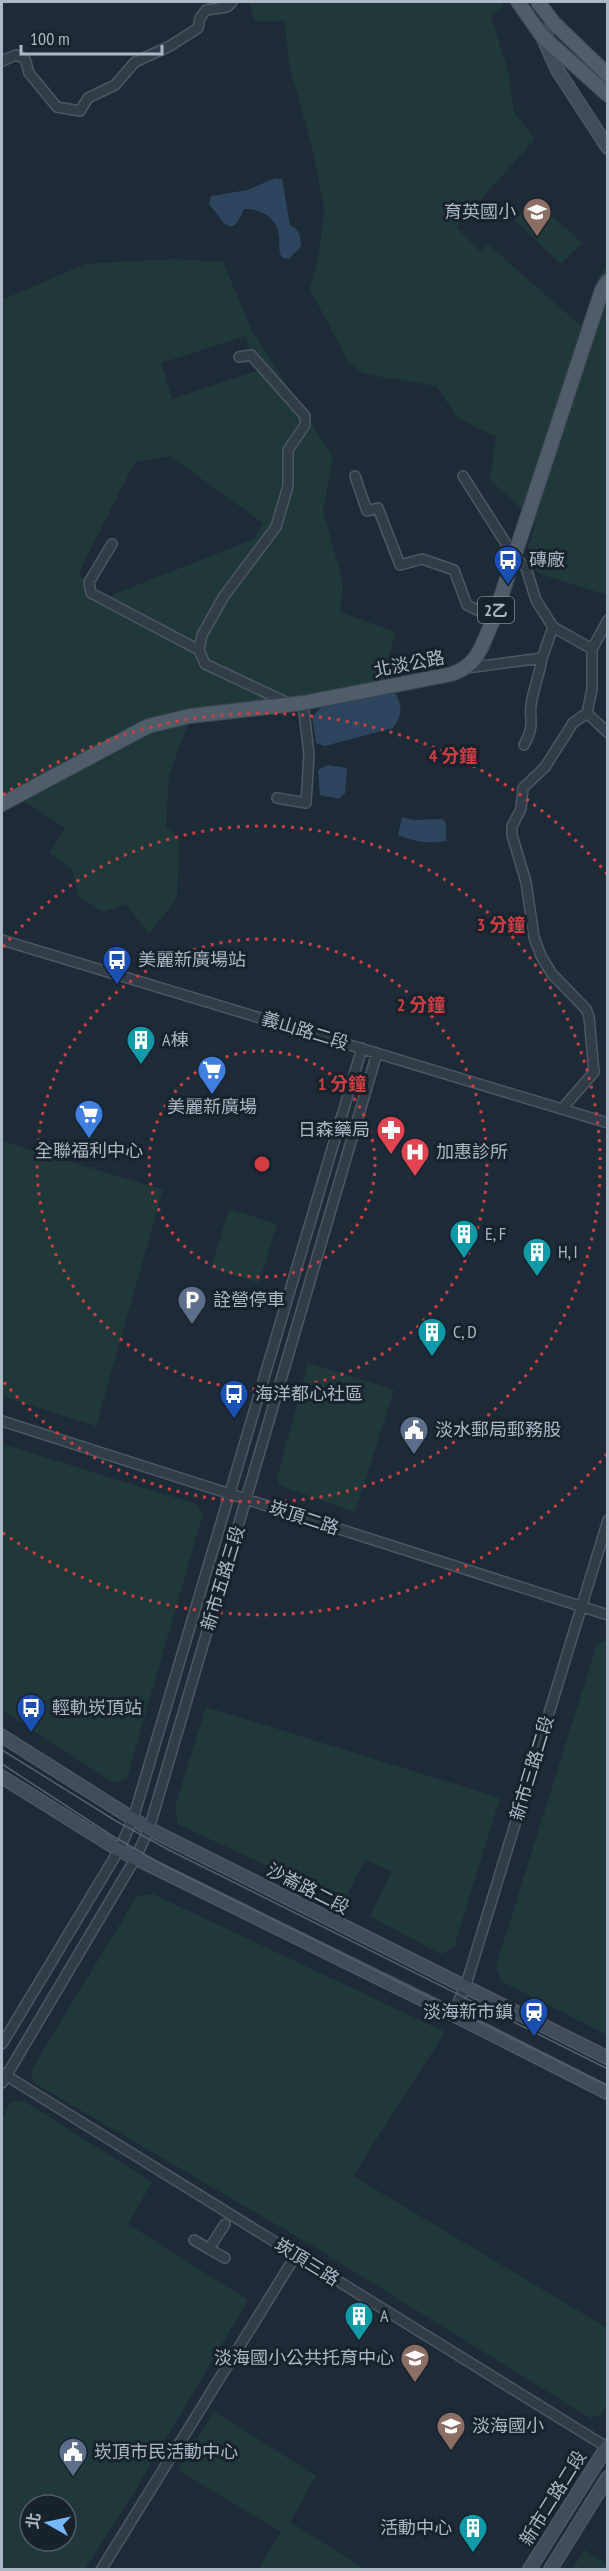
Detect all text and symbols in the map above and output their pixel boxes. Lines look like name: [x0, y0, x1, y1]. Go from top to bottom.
scale bar: [21, 18, 162, 56]
text: 100 m: [30, 27, 70, 50]
school or university icon: 育英國小: [521, 196, 553, 238]
place label: 育英國小: [444, 200, 516, 223]
bus stop icon: 磚廠: [492, 544, 524, 586]
place label: 磚廠: [529, 548, 565, 571]
road number: 2乙: [478, 597, 514, 623]
street label: 北淡公路: [371, 645, 446, 682]
text: 4 分鐘: [429, 744, 477, 767]
text: 3 分鐘: [477, 913, 525, 936]
bus stop icon: 美麗新廣場站: [101, 944, 133, 986]
place label: 美麗新廣場站: [138, 948, 246, 971]
text: 2 分鐘: [397, 993, 445, 1016]
street label: 義山路二段: [259, 1006, 352, 1055]
building icon: A棟: [125, 1024, 157, 1066]
place label: A棟: [162, 1028, 189, 1051]
supermarket icon: 美麗新廣場: [196, 1054, 228, 1096]
text: 1 分鐘: [318, 1072, 366, 1095]
place label: 美麗新廣場: [167, 1095, 257, 1118]
supermarket icon: 全聯福利中心: [73, 1098, 105, 1140]
pharmacy icon: 日森藥局: [375, 1114, 407, 1156]
place label: 日森藥局: [298, 1118, 370, 1141]
hospital icon: 加惠診所: [399, 1136, 431, 1178]
place label: 全聯福利中心: [35, 1139, 143, 1162]
place label: 加惠診所: [436, 1140, 508, 1163]
centre of rings: [252, 1154, 272, 1174]
building icon: E, F: [448, 1218, 480, 1260]
place label: E, F: [485, 1222, 506, 1245]
building icon: H, I: [521, 1236, 553, 1278]
place label: H, I: [558, 1240, 578, 1263]
parking icon: 詮營停車: [176, 1284, 208, 1326]
place label: 詮營停車: [213, 1288, 285, 1311]
building icon: C, D: [416, 1316, 448, 1358]
place label: C, D: [453, 1320, 477, 1343]
bus stop icon: 海洋都心社區: [218, 1378, 250, 1420]
place label: 海洋都心社區: [255, 1382, 363, 1405]
public building icon: 淡水郵局郵務股: [398, 1414, 430, 1456]
place label: 淡水郵局郵務股: [435, 1418, 561, 1441]
street label: 崁頂二路: [266, 1495, 342, 1540]
street label: 新市五路三段: [196, 1523, 249, 1633]
bus stop icon: 輕軌崁頂站: [15, 1692, 47, 1734]
place label: 輕軌崁頂站: [52, 1696, 142, 1719]
street label: 新市三路二段: [505, 1713, 558, 1823]
street label: 沙崙路二段: [263, 1858, 354, 1919]
station icon: 淡海新市鎮: [518, 1996, 550, 2038]
place label: 淡海新市鎮: [423, 2000, 513, 2023]
street label: 崁頂三路: [271, 2233, 344, 2290]
building icon: A: [343, 2300, 375, 2342]
place label: A: [380, 2304, 389, 2327]
school or university icon: 淡海國小公共托育中心: [399, 2342, 431, 2384]
place label: 淡海國小公共托育中心: [214, 2346, 394, 2369]
school or university icon: 淡海國小: [435, 2410, 467, 2452]
place label: 淡海國小: [472, 2414, 544, 2437]
public building icon: 崁頂市民活動中心: [57, 2436, 89, 2478]
place label: 崁頂市民活動中心: [94, 2440, 238, 2463]
street label: 新市二路二段: [514, 2446, 591, 2550]
north arrow: [18, 2493, 78, 2553]
text: 北: [22, 2511, 44, 2530]
building icon: 活動中心: [457, 2512, 489, 2554]
place label: 活動中心: [380, 2516, 452, 2539]

